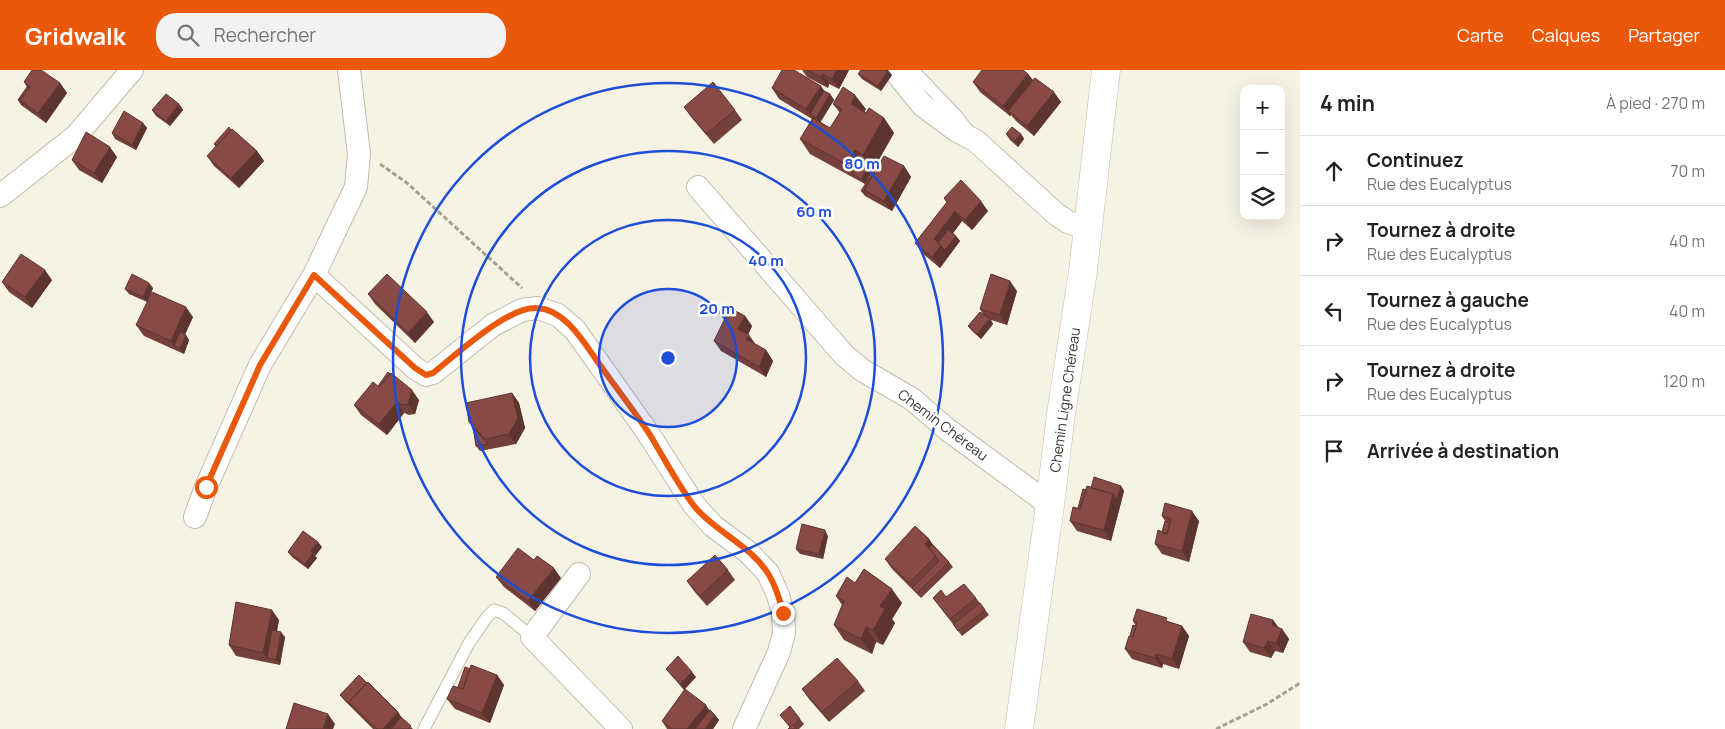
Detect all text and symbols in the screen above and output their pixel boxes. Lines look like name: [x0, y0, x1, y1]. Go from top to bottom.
search box: [156, 13, 506, 58]
text: Gridwalk: [25, 19, 126, 52]
icon: search: [174, 21, 202, 49]
text: Rechercher: [214, 22, 316, 48]
text: Carte: [1457, 23, 1504, 47]
text: Calques: [1532, 23, 1600, 47]
text: Partager: [1628, 23, 1700, 47]
map controls: [1240, 85, 1285, 220]
button: +: [1240, 85, 1285, 130]
text: 4 min: [1320, 89, 1375, 117]
text: À pied · 270 m: [1606, 92, 1705, 114]
button: −: [1240, 130, 1285, 175]
text: Continuez: [1367, 147, 1464, 173]
text: 80 m: [844, 153, 880, 174]
icon: ahead: [1320, 157, 1348, 185]
text: 70 m: [1670, 160, 1705, 182]
text: Rue des Eucalyptus: [1367, 173, 1512, 195]
button: layers: [1240, 175, 1285, 220]
text: 60 m: [796, 201, 832, 222]
text: Tournez à droite: [1367, 217, 1515, 243]
icon: right: [1320, 227, 1348, 255]
text: 40 m: [1669, 230, 1705, 252]
text: Rue des Eucalyptus: [1367, 243, 1512, 265]
text: 40 m: [748, 250, 784, 271]
text: Tournez à gauche: [1367, 287, 1529, 313]
icon: left: [1320, 297, 1348, 325]
text: 20 m: [699, 298, 735, 319]
text: 40 m: [1669, 300, 1705, 322]
text: Rue des Eucalyptus: [1367, 313, 1512, 335]
street label: Chemin Ligne Chéreau: [1045, 326, 1084, 474]
centre of rings: [659, 349, 677, 367]
text: Tournez à droite: [1367, 357, 1515, 383]
icon: right: [1320, 367, 1348, 395]
text: 120 m: [1663, 370, 1705, 392]
text: Rue des Eucalyptus: [1367, 383, 1512, 405]
street label: Chemin Chéreau: [894, 384, 992, 465]
icon: arrive: [1320, 437, 1348, 465]
text: Arrivée à destination: [1367, 438, 1559, 464]
route start: [195, 476, 218, 499]
route end: [772, 602, 795, 625]

